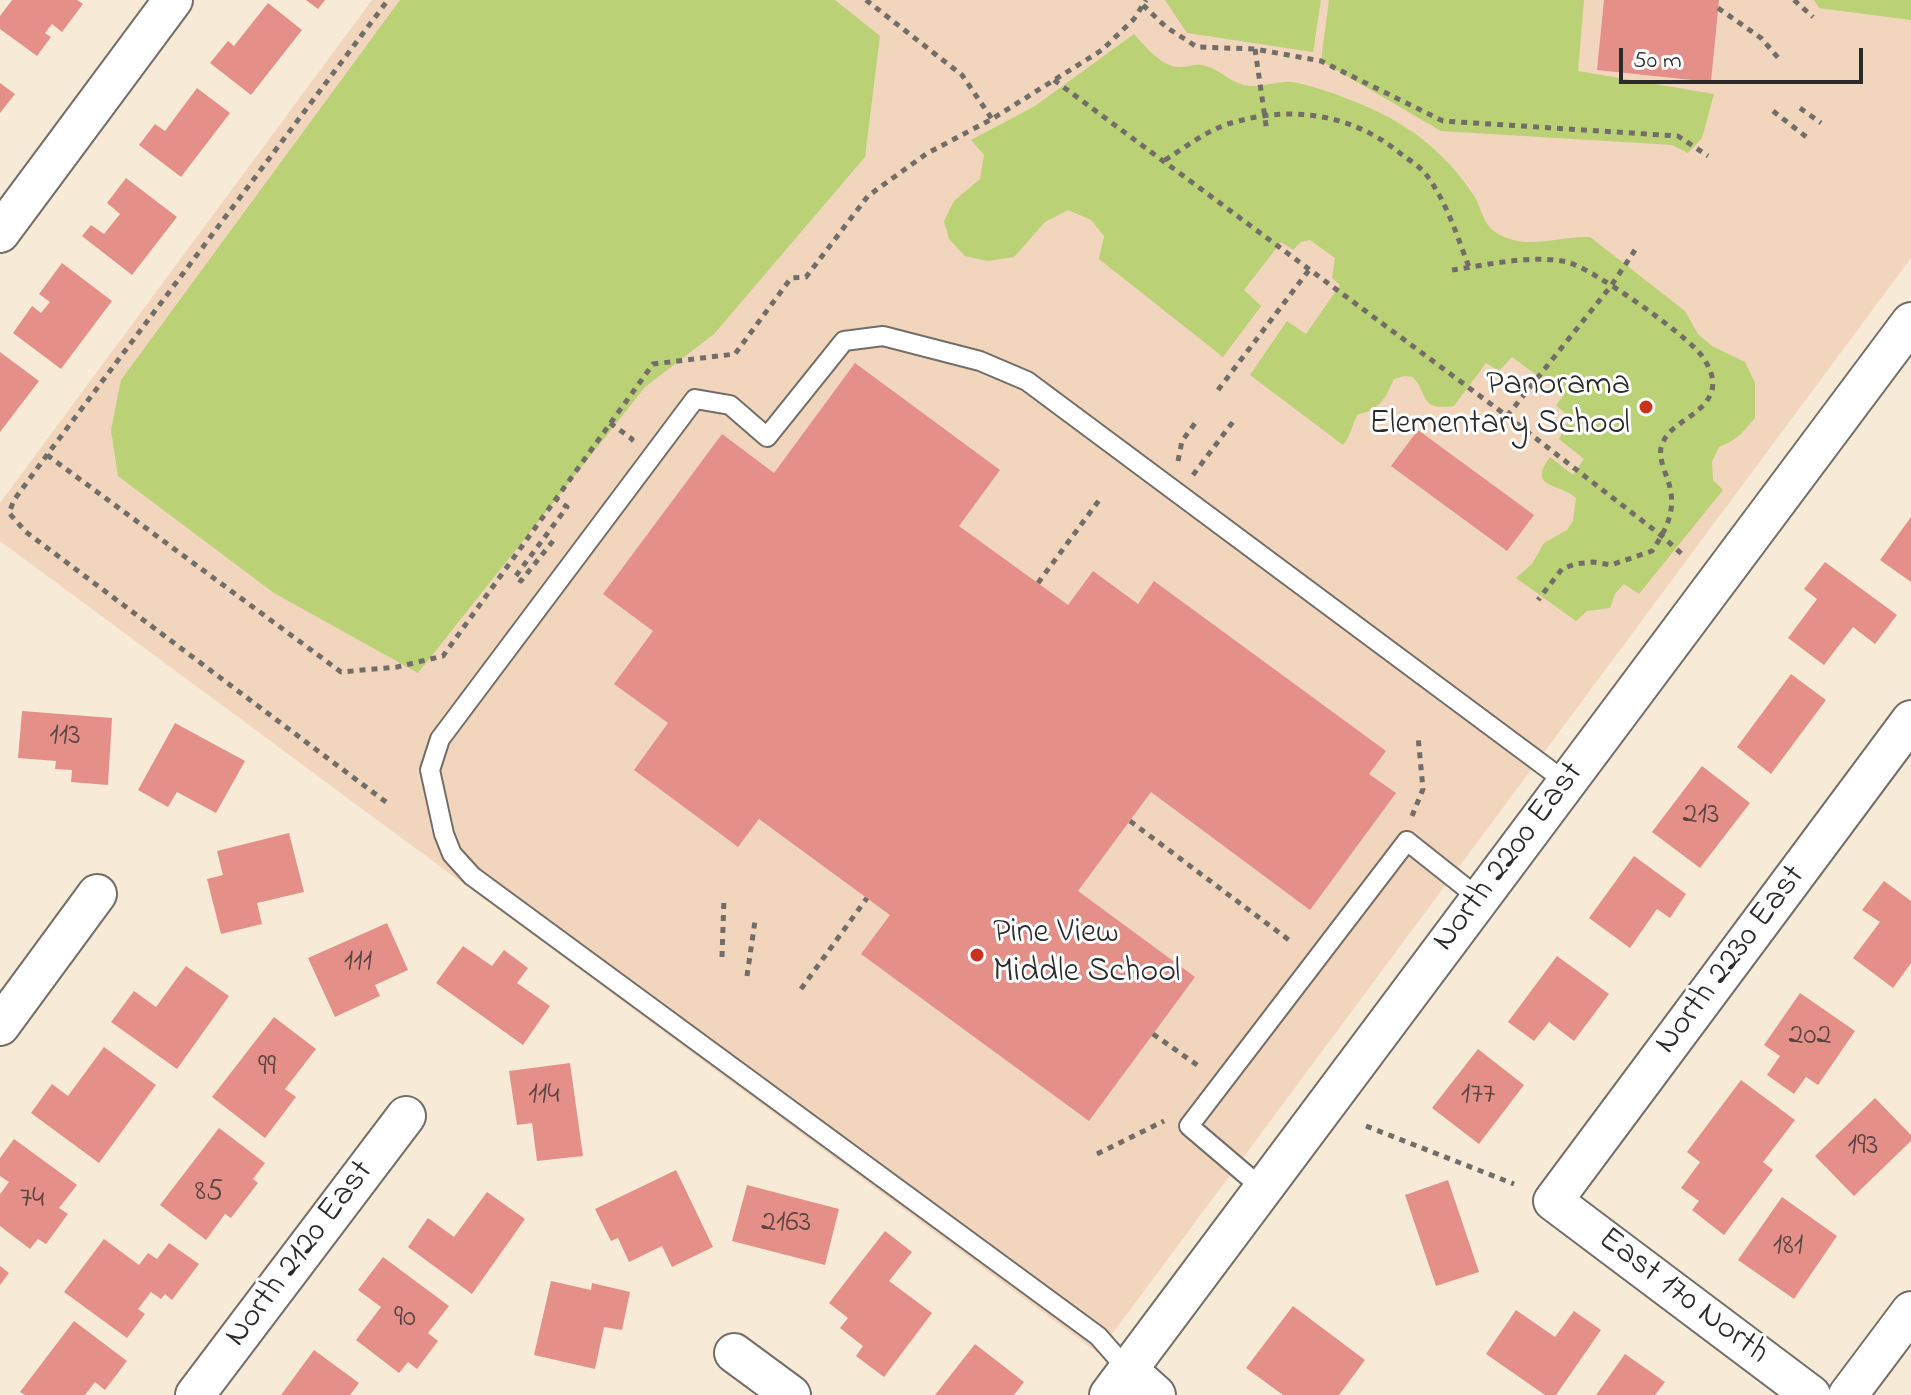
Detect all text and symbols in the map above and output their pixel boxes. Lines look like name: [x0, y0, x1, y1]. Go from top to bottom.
scale bar: [1623, 32, 1867, 82]
text: 50 m: [1633, 44, 1682, 79]
place label: Panorama Elementary School: [1369, 367, 1630, 446]
marker: Panorama Elementary School: [1637, 398, 1655, 416]
house number: 113: [49, 720, 81, 756]
street label: North 2200 East: [1426, 755, 1594, 961]
house number: 213: [1683, 799, 1719, 835]
street label: North 2230 East: [1648, 858, 1816, 1064]
place label: Pine View Middle School: [993, 915, 1181, 994]
house number: 111: [344, 946, 372, 982]
marker: Pine View Middle School: [968, 946, 986, 964]
house number: 202: [1789, 1020, 1831, 1056]
house number: 99: [258, 1051, 276, 1087]
house number: 114: [528, 1079, 560, 1115]
house number: 177: [1461, 1079, 1495, 1115]
house number: 193: [1848, 1130, 1878, 1166]
street label: North 2120 East: [218, 1154, 384, 1356]
house number: 85: [195, 1176, 223, 1212]
house number: 74: [20, 1183, 44, 1219]
house number: 2163: [761, 1207, 811, 1243]
street label: East 170 North: [1589, 1221, 1775, 1375]
house number: 181: [1773, 1230, 1803, 1266]
house number: 90: [394, 1302, 416, 1338]

